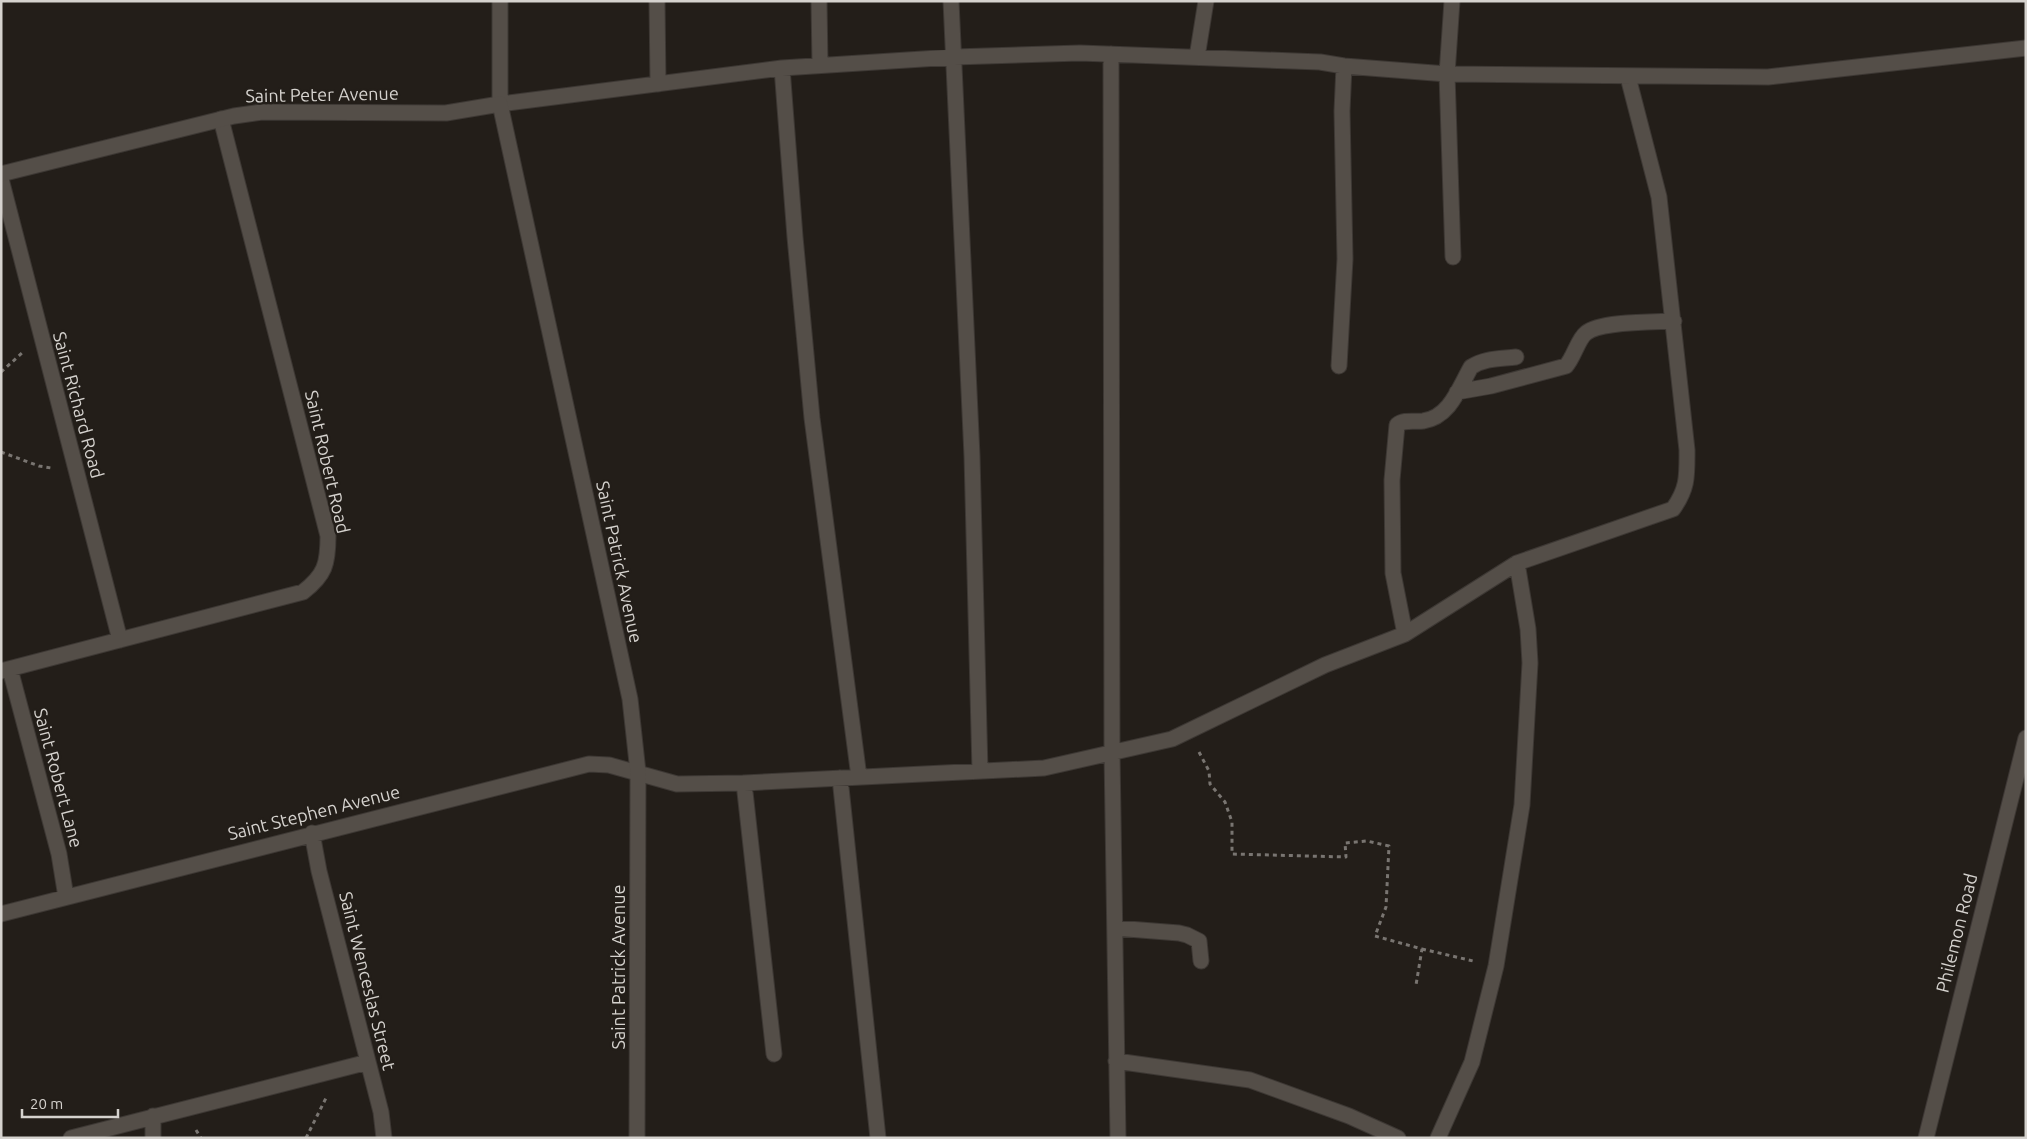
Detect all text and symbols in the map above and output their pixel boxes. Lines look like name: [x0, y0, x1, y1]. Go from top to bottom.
street label: Saint Peter Avenue: [245, 83, 399, 105]
street label: Saint Richard Road: [50, 329, 108, 480]
street label: Saint Robert Road: [302, 388, 354, 535]
street label: Saint Patrick Avenue: [593, 479, 647, 645]
street label: Saint Robert Lane: [31, 706, 87, 850]
street label: Saint Stephen Avenue: [226, 781, 402, 843]
street label: Philemon Road: [1932, 871, 1980, 994]
street label: Saint Patrick Avenue: [608, 885, 628, 1049]
street label: Saint Wenceslas Street: [336, 889, 400, 1072]
scale bar: [22, 1086, 119, 1118]
text: 20 m: [30, 1095, 63, 1112]

